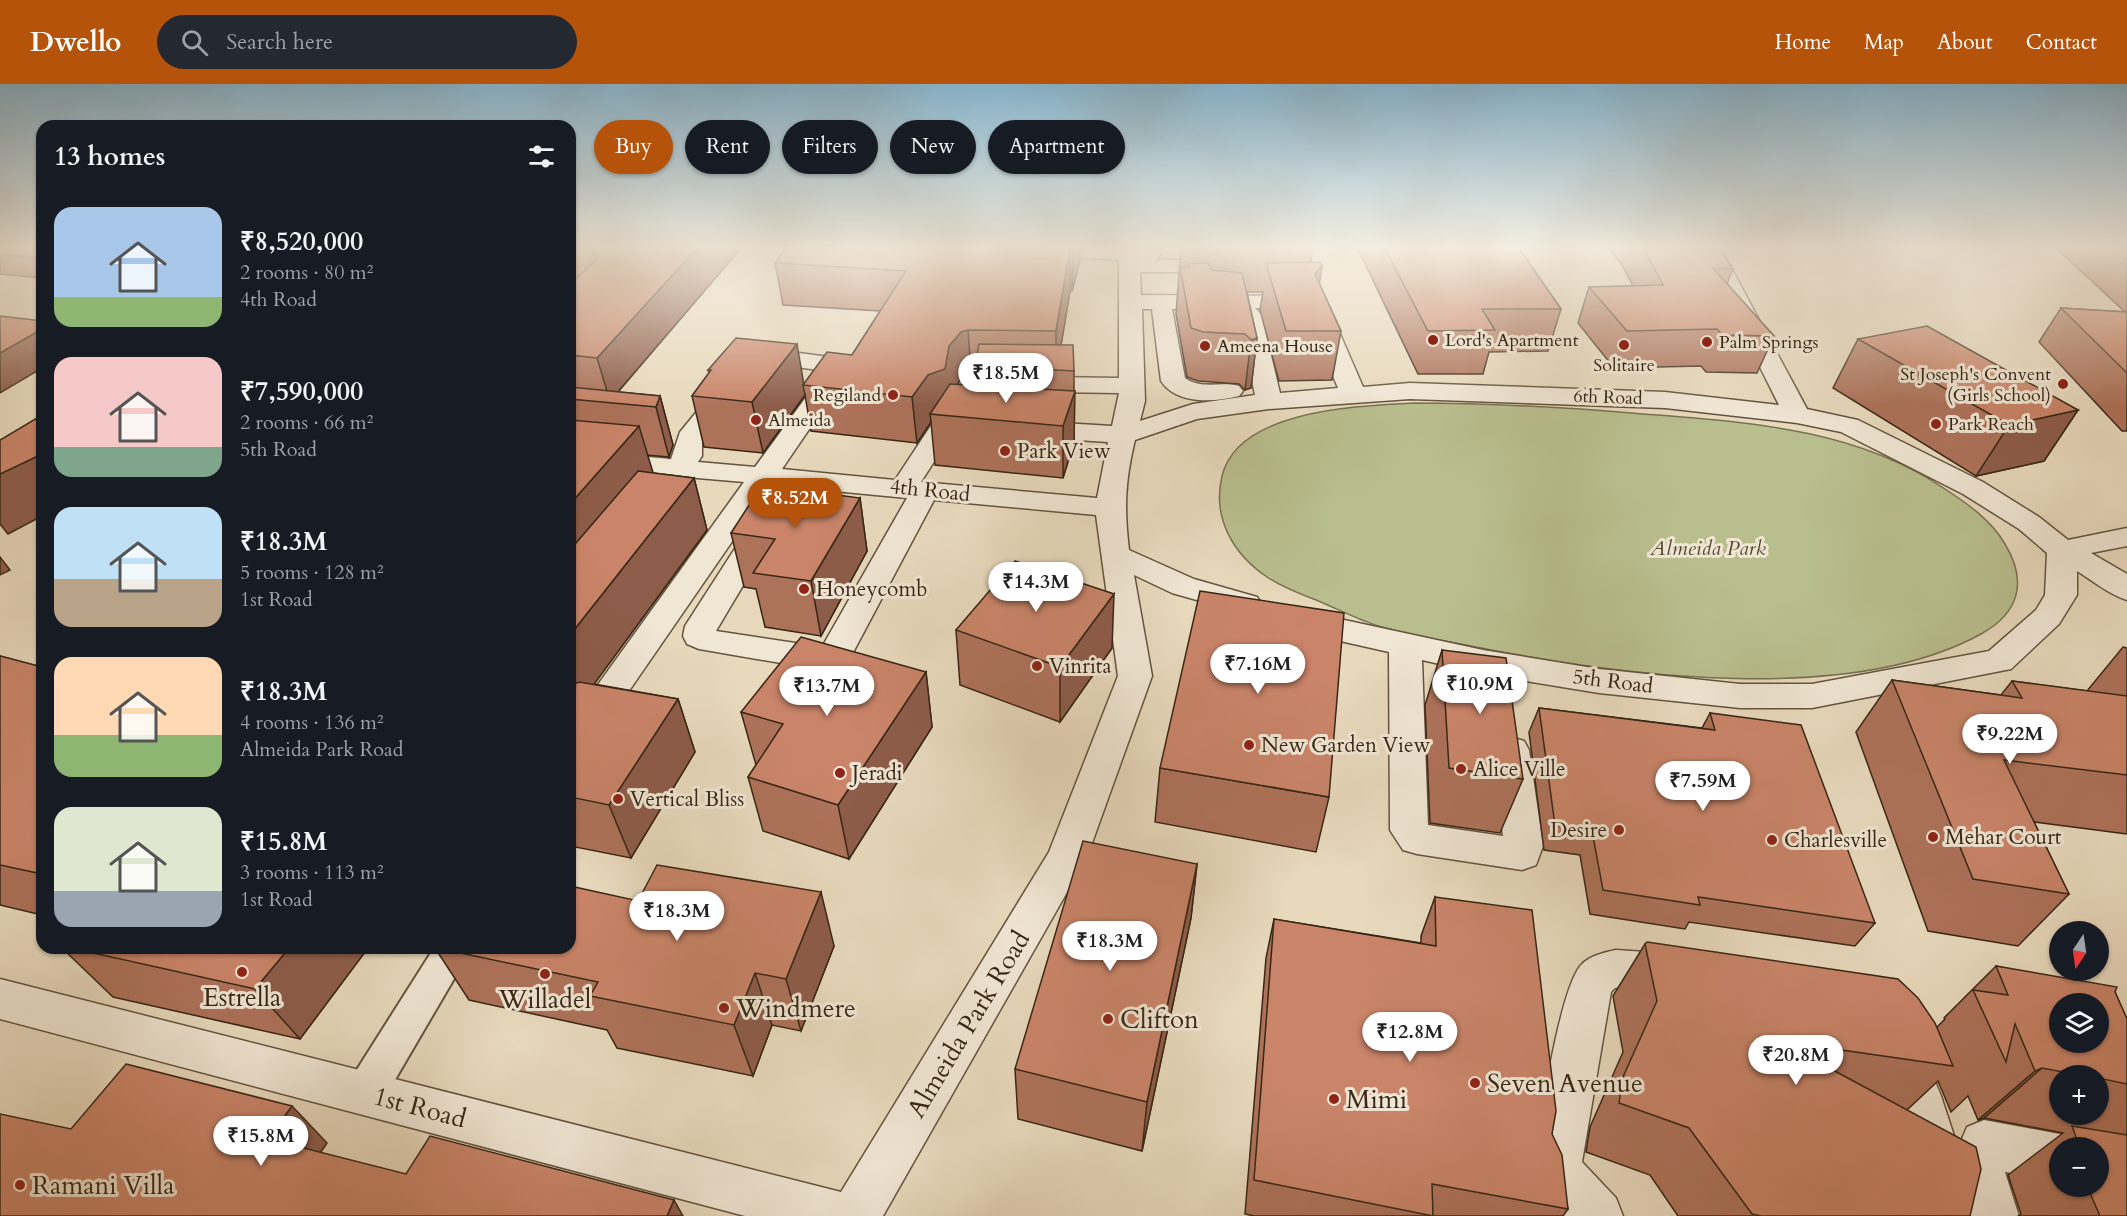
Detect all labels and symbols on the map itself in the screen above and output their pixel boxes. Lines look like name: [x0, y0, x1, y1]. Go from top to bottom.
place label: Lord's Apartment: [1445, 328, 1579, 353]
place label: Palm Springs: [1719, 330, 1819, 355]
marker: Lord's Apartment: [1426, 333, 1440, 347]
place label: Ameena House: [1217, 334, 1333, 359]
marker: Palm Springs: [1700, 335, 1714, 349]
marker: Solitaire: [1617, 338, 1631, 352]
marker: Ameena House: [1198, 339, 1212, 353]
pin: ₹18.5M: [957, 353, 1055, 404]
place label: Solitaire: [1593, 353, 1655, 378]
place label: St Joseph's Convent (Girls School): [1900, 362, 2051, 408]
marker: St Joseph's Convent (Girls School): [2056, 377, 2070, 391]
place label: Regiland: [813, 383, 881, 408]
street label: 6th Road: [1573, 384, 1643, 411]
marker: Regiland: [886, 388, 900, 402]
place label: Almeida: [768, 408, 831, 433]
place label: Park Reach: [1948, 412, 2034, 437]
marker: Almeida: [749, 413, 763, 427]
marker: Park Reach: [1929, 417, 1943, 431]
place label: Park View: [1017, 437, 1111, 466]
marker: Park View: [998, 444, 1012, 458]
street label: 4th Road: [888, 472, 972, 509]
pin: ₹8.52M: [746, 478, 844, 529]
park label: Almeida Park: [1649, 534, 1767, 563]
pin: ₹14.3M: [987, 562, 1085, 613]
place label: Honeycomb: [816, 575, 927, 604]
marker: Honeycomb: [797, 582, 811, 596]
pin: ₹7.16M: [1209, 644, 1307, 695]
place label: Vinrita: [1049, 652, 1112, 681]
marker: Vinrita: [1030, 659, 1044, 673]
street label: 5th Road: [1571, 662, 1655, 701]
pin: ₹10.9M: [1431, 664, 1529, 715]
pin: ₹13.7M: [778, 666, 876, 717]
pin: ₹9.22M: [1961, 714, 2059, 765]
place label: New Garden View: [1261, 731, 1430, 760]
marker: New Garden View: [1242, 738, 1256, 752]
place label: Alice Ville: [1473, 755, 1566, 784]
place label: Jeradi: [849, 759, 903, 788]
pin: ₹7.59M: [1654, 761, 1752, 812]
marker: Alice Ville: [1454, 762, 1468, 776]
marker: Jeradi: [833, 766, 847, 780]
place label: Vertical Bliss: [630, 785, 744, 814]
marker: Vertical Bliss: [611, 792, 625, 806]
place label: Desire: [1550, 816, 1607, 845]
marker: Desire: [1612, 823, 1626, 837]
place label: Mehar Court: [1945, 823, 2062, 852]
place label: Charlesville: [1784, 826, 1887, 855]
marker: Mehar Court: [1926, 830, 1940, 844]
marker: Charlesville: [1765, 833, 1779, 847]
pin: ₹18.3M: [628, 891, 726, 942]
pin: ₹18.3M: [1061, 921, 1159, 972]
north arrow: [2049, 921, 2109, 981]
street label: Almeida Park Road: [899, 924, 1038, 1124]
marker: Estrella: [235, 965, 249, 979]
marker: Willadel: [538, 967, 552, 981]
place label: Estrella: [203, 980, 281, 1015]
place label: Willadel: [498, 982, 592, 1017]
place label: Windmere: [735, 991, 856, 1026]
marker: Windmere: [717, 1001, 731, 1015]
place label: Clifton: [1120, 1002, 1199, 1037]
marker: Clifton: [1101, 1012, 1115, 1026]
pin: ₹12.8M: [1361, 1012, 1459, 1063]
pin: ₹20.8M: [1747, 1035, 1845, 1086]
place label: Seven Avenue: [1487, 1066, 1643, 1101]
marker: Seven Avenue: [1468, 1076, 1482, 1090]
street label: 1st Road: [370, 1078, 470, 1137]
place label: Mimi: [1346, 1082, 1407, 1117]
marker: Mimi: [1327, 1092, 1341, 1106]
pin: ₹15.8M: [212, 1116, 310, 1167]
place label: Ramani Villa: [32, 1168, 174, 1203]
marker: Ramani Villa: [13, 1178, 27, 1192]

